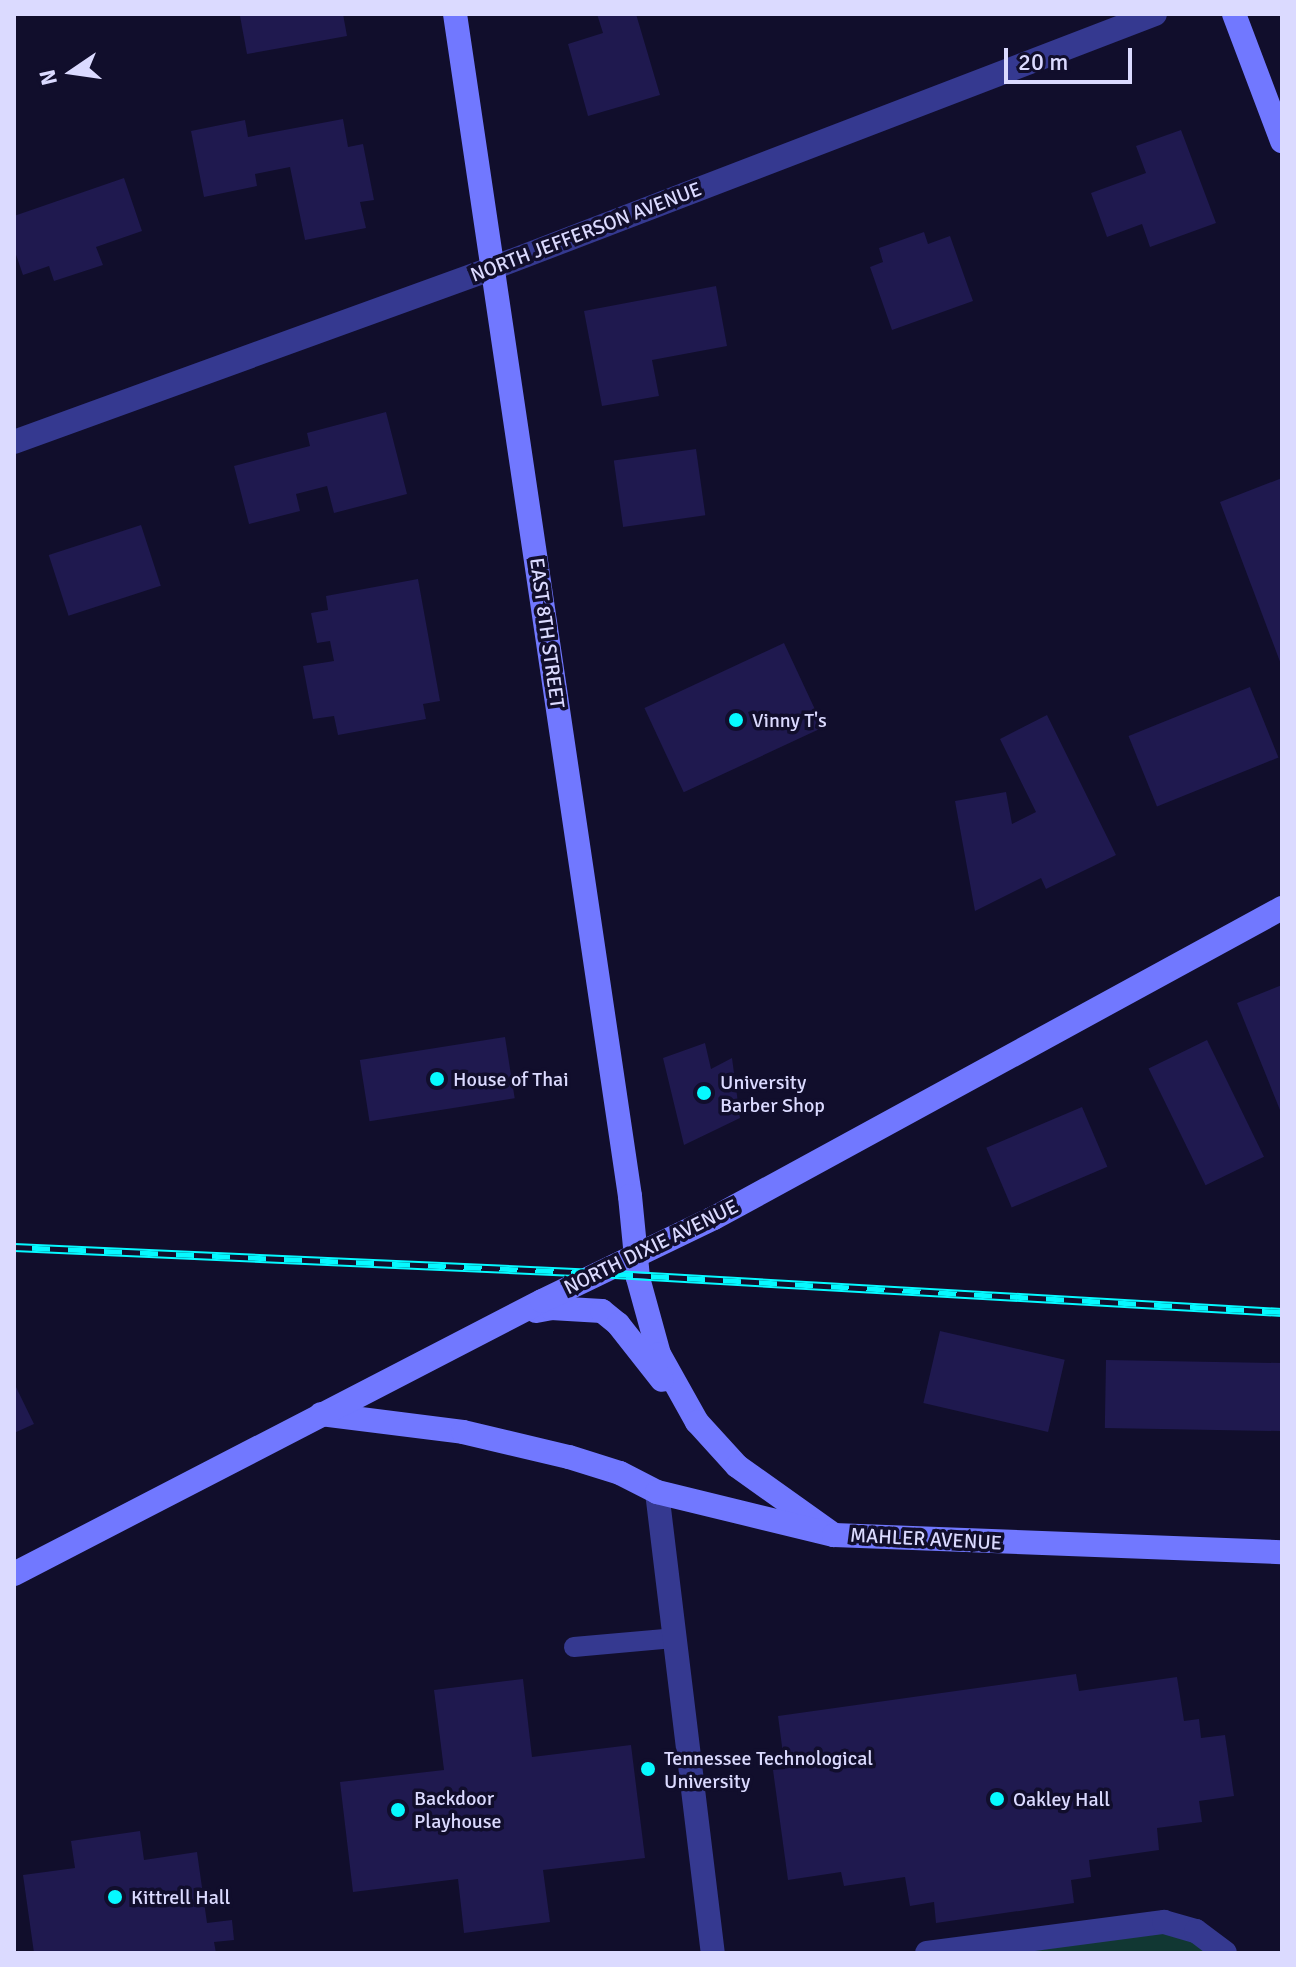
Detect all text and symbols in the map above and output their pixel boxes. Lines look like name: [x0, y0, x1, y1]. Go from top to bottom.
north arrow: [32, 32, 112, 112]
scale bar: [1008, 32, 1136, 82]
text: 20 m: [1018, 47, 1068, 77]
text: N: [33, 67, 63, 88]
street label: NORTH JEFFERSON AVENUE: [467, 177, 705, 287]
street label: EAST 8TH STREET: [525, 556, 569, 710]
place label: Vinny T's: [752, 708, 827, 732]
marker: Vinny T's: [727, 711, 745, 729]
place label: House of Thai: [453, 1067, 569, 1091]
marker: House of Thai: [428, 1070, 446, 1088]
place label: University Barber Shop: [720, 1070, 825, 1117]
marker: University Barber Shop: [695, 1084, 713, 1102]
street label: NORTH DIXIE AVENUE: [560, 1194, 742, 1300]
street label: MAHLER AVENUE: [849, 1523, 1003, 1555]
place label: Tennessee Technological University: [664, 1746, 873, 1793]
marker: Tennessee Technological University: [639, 1760, 657, 1778]
place label: Backdoor Playhouse: [414, 1786, 501, 1833]
place label: Oakley Hall: [1013, 1787, 1110, 1811]
marker: Oakley Hall: [988, 1790, 1006, 1808]
marker: Backdoor Playhouse: [389, 1801, 407, 1819]
place label: Kittrell Hall: [131, 1885, 230, 1909]
marker: Kittrell Hall: [106, 1888, 124, 1906]

